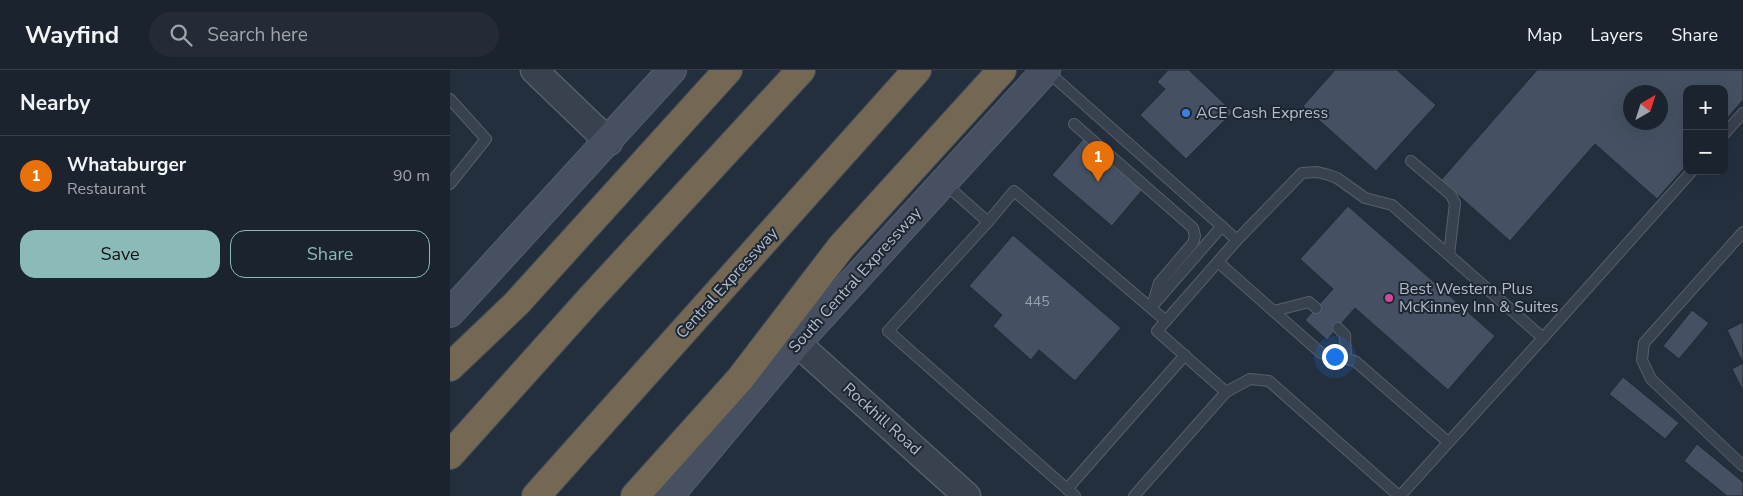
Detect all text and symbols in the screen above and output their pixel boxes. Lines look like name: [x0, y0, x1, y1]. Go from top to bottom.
search box: [149, 12, 499, 57]
text: Wayfind: [25, 19, 119, 51]
icon: search: [167, 21, 195, 49]
text: Search here: [207, 22, 308, 48]
text: Map: [1527, 23, 1562, 47]
text: Layers: [1590, 23, 1643, 47]
text: Share: [1671, 23, 1718, 47]
north arrow: [1623, 85, 1668, 130]
map controls: [1683, 85, 1728, 175]
button: +: [1683, 85, 1728, 130]
text: Nearby: [20, 89, 90, 117]
place label: ACE Cash Express: [1196, 102, 1328, 124]
marker: ACE Cash Express: [1180, 107, 1192, 119]
button: −: [1683, 130, 1728, 175]
pin: 1: [1082, 141, 1114, 182]
text: Whataburger: [67, 152, 186, 178]
text: 1: [31, 165, 41, 187]
text: 90 m: [393, 165, 430, 187]
text: Restaurant: [67, 178, 146, 200]
street label: South Central Expressway: [784, 202, 927, 358]
street label: Central Expressway: [671, 222, 783, 343]
button: Save: [20, 230, 220, 278]
button: Share: [230, 230, 430, 278]
place label: Best Western Plus McKinney Inn & Suites: [1399, 278, 1559, 318]
house number: 445: [1024, 292, 1050, 311]
marker: Best Western Plus McKinney Inn & Suites: [1383, 292, 1395, 304]
your location: [1322, 344, 1348, 370]
street label: Rockhill Road: [838, 378, 926, 460]

